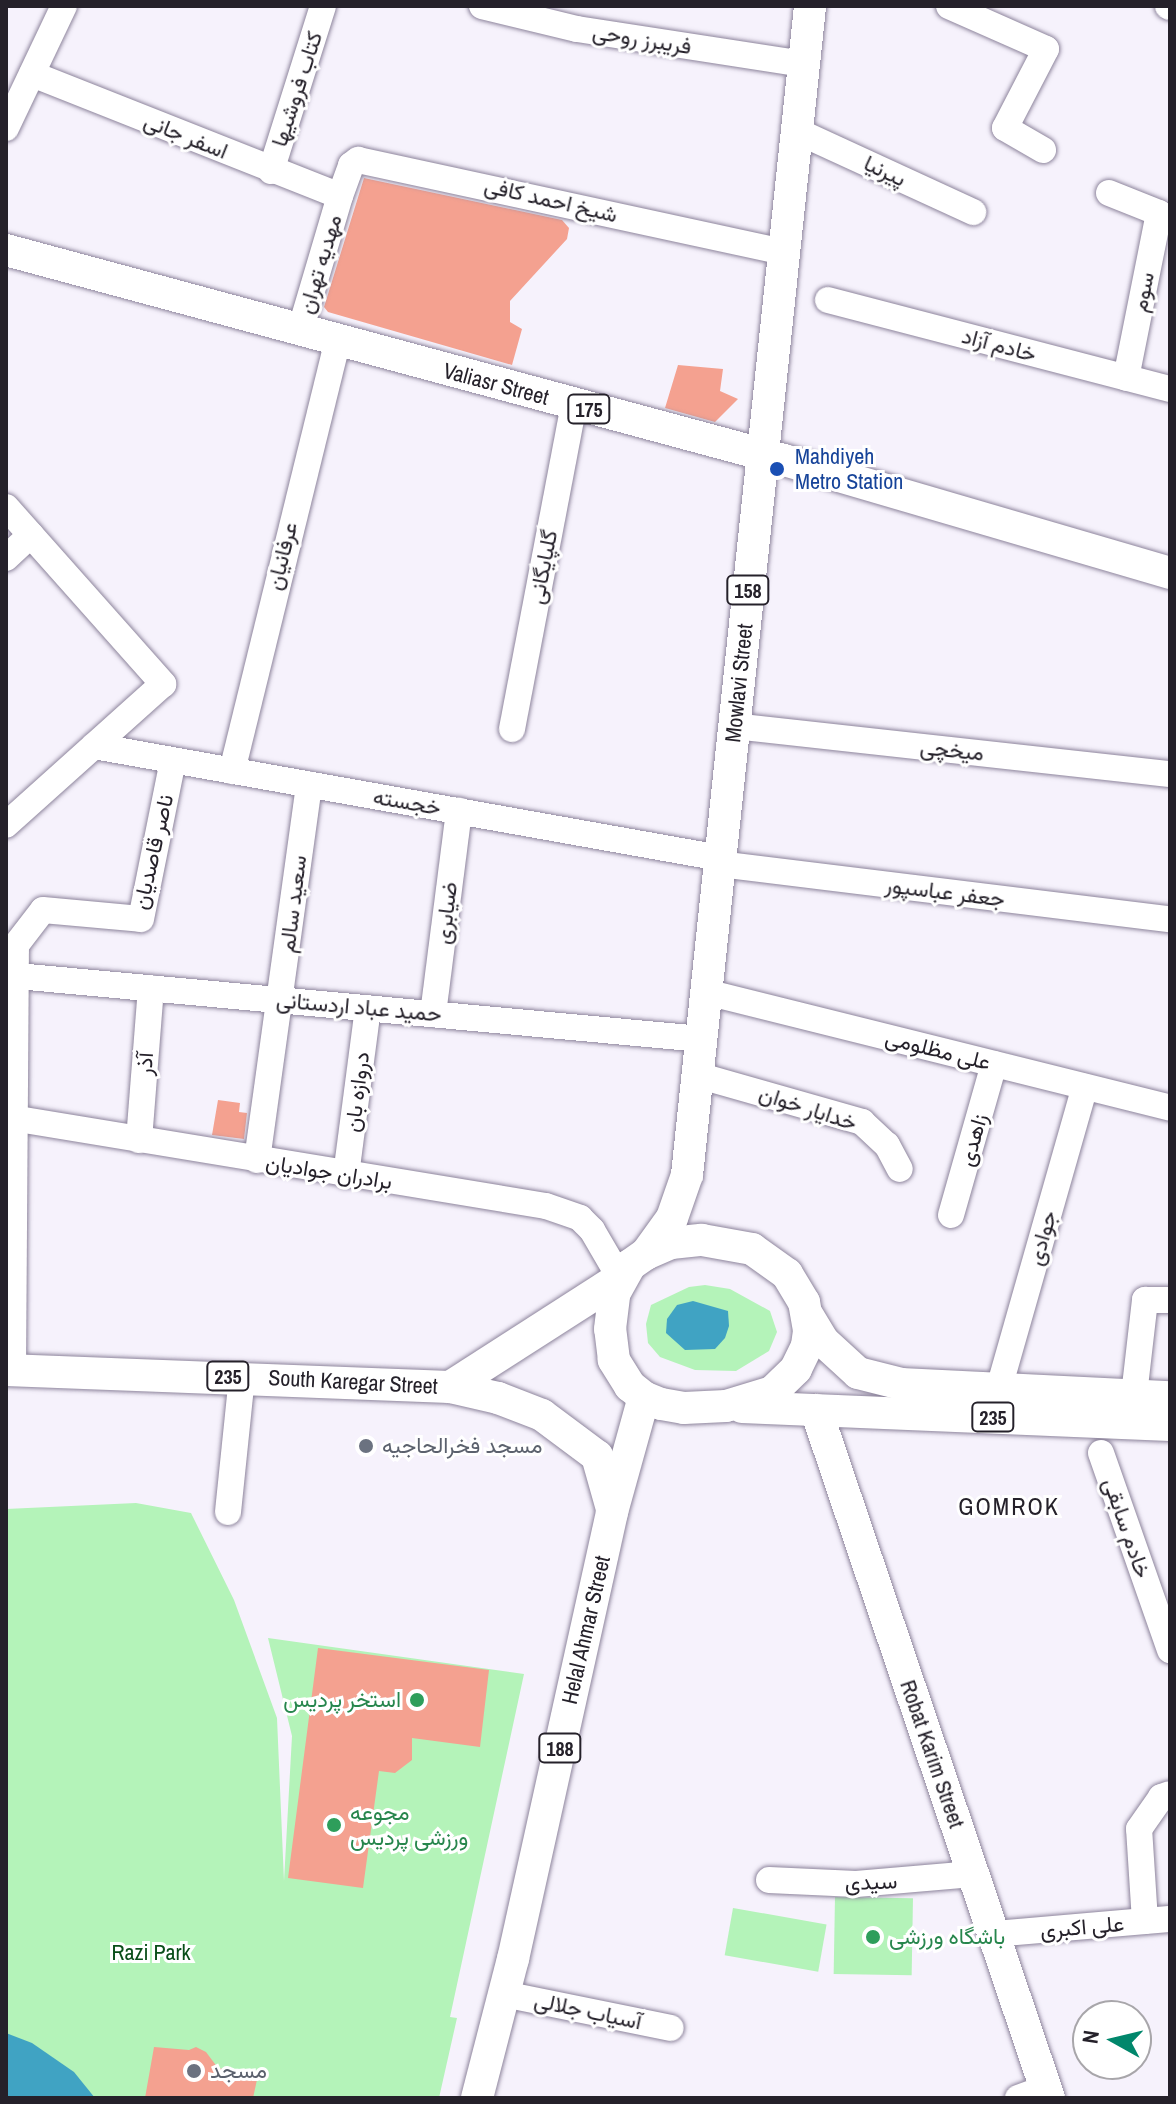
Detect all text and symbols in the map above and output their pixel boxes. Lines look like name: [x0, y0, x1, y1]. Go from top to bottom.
street label: فریبرز روحی: [591, 18, 693, 60]
street label: کتاب فروشیها: [266, 28, 328, 150]
street label: اسفر جانی: [140, 107, 232, 165]
street label: پیرنیا: [860, 150, 910, 192]
street label: شیخ احمد کافی: [482, 172, 620, 228]
street label: مهدیه تهران: [292, 211, 348, 317]
street label: سوم: [1126, 270, 1160, 314]
street label: خادم آزاد: [959, 322, 1039, 368]
street label: Valiasr Street: [440, 357, 552, 411]
road number: 175: [567, 393, 611, 425]
place label: Mahdiyeh Metro Station: [795, 443, 903, 494]
marker: Mahdiyeh Metro Station: [766, 458, 788, 480]
street label: عرفانیان: [261, 519, 303, 593]
street label: گلپایگانی: [523, 528, 563, 606]
road number: 158: [726, 574, 770, 606]
street label: Mowlavi Street: [720, 622, 758, 744]
street label: میخچی: [919, 734, 985, 766]
street label: خجسته: [371, 783, 443, 821]
street label: ناصر قاصدیان: [127, 792, 179, 912]
street label: سعید سالم: [274, 854, 312, 954]
street label: جعفر عباسپور: [884, 872, 1006, 912]
street label: ضیابری: [429, 880, 463, 946]
street label: حمید عباد اردستانی: [275, 987, 443, 1027]
street label: علی مظلومی: [883, 1024, 993, 1076]
street label: دروازه بان: [339, 1050, 375, 1134]
street label: آذر: [131, 1052, 159, 1076]
street label: خدایار خوان: [756, 1080, 860, 1136]
street label: زاهدی: [953, 1111, 993, 1169]
street label: برادران جوادیان: [264, 1149, 394, 1195]
street label: جوادی: [1022, 1208, 1062, 1268]
road number: 235: [206, 1360, 250, 1392]
street label: South Karegar Street: [268, 1364, 438, 1400]
road number: 235: [971, 1401, 1015, 1433]
place label: مسجد فخرالحاجیه: [382, 1433, 542, 1459]
marker: مسجد فخرالحاجیه: [357, 1437, 375, 1455]
street label: خادم سابقی: [1098, 1475, 1156, 1581]
district label: GOMROK: [958, 1493, 1060, 1521]
street label: Helal Ahmar Street: [556, 1553, 616, 1707]
street label: Robat Karim Street: [894, 1677, 970, 1831]
place label: استخر پردیس: [283, 1687, 401, 1713]
marker: استخر پردیس: [408, 1691, 426, 1709]
road number: 188: [538, 1732, 582, 1764]
place label: مجوعه ورزشی پردیس: [350, 1799, 468, 1850]
marker: مجوعه ورزشی پردیس: [325, 1816, 343, 1834]
street label: سیدی: [844, 1868, 898, 1896]
street label: علی اکبری: [1039, 1910, 1125, 1944]
place label: باشگاه ورزشی: [889, 1924, 1005, 1950]
marker: باشگاه ورزشی: [864, 1928, 882, 1946]
park label: Razi Park: [111, 1940, 191, 1966]
street label: آسیاب جلالی: [532, 1987, 644, 2035]
north arrow: [1072, 2000, 1152, 2080]
text: N: [1074, 2028, 1106, 2045]
place label: مسجد: [210, 2058, 267, 2084]
marker: مسجد: [185, 2062, 203, 2080]

